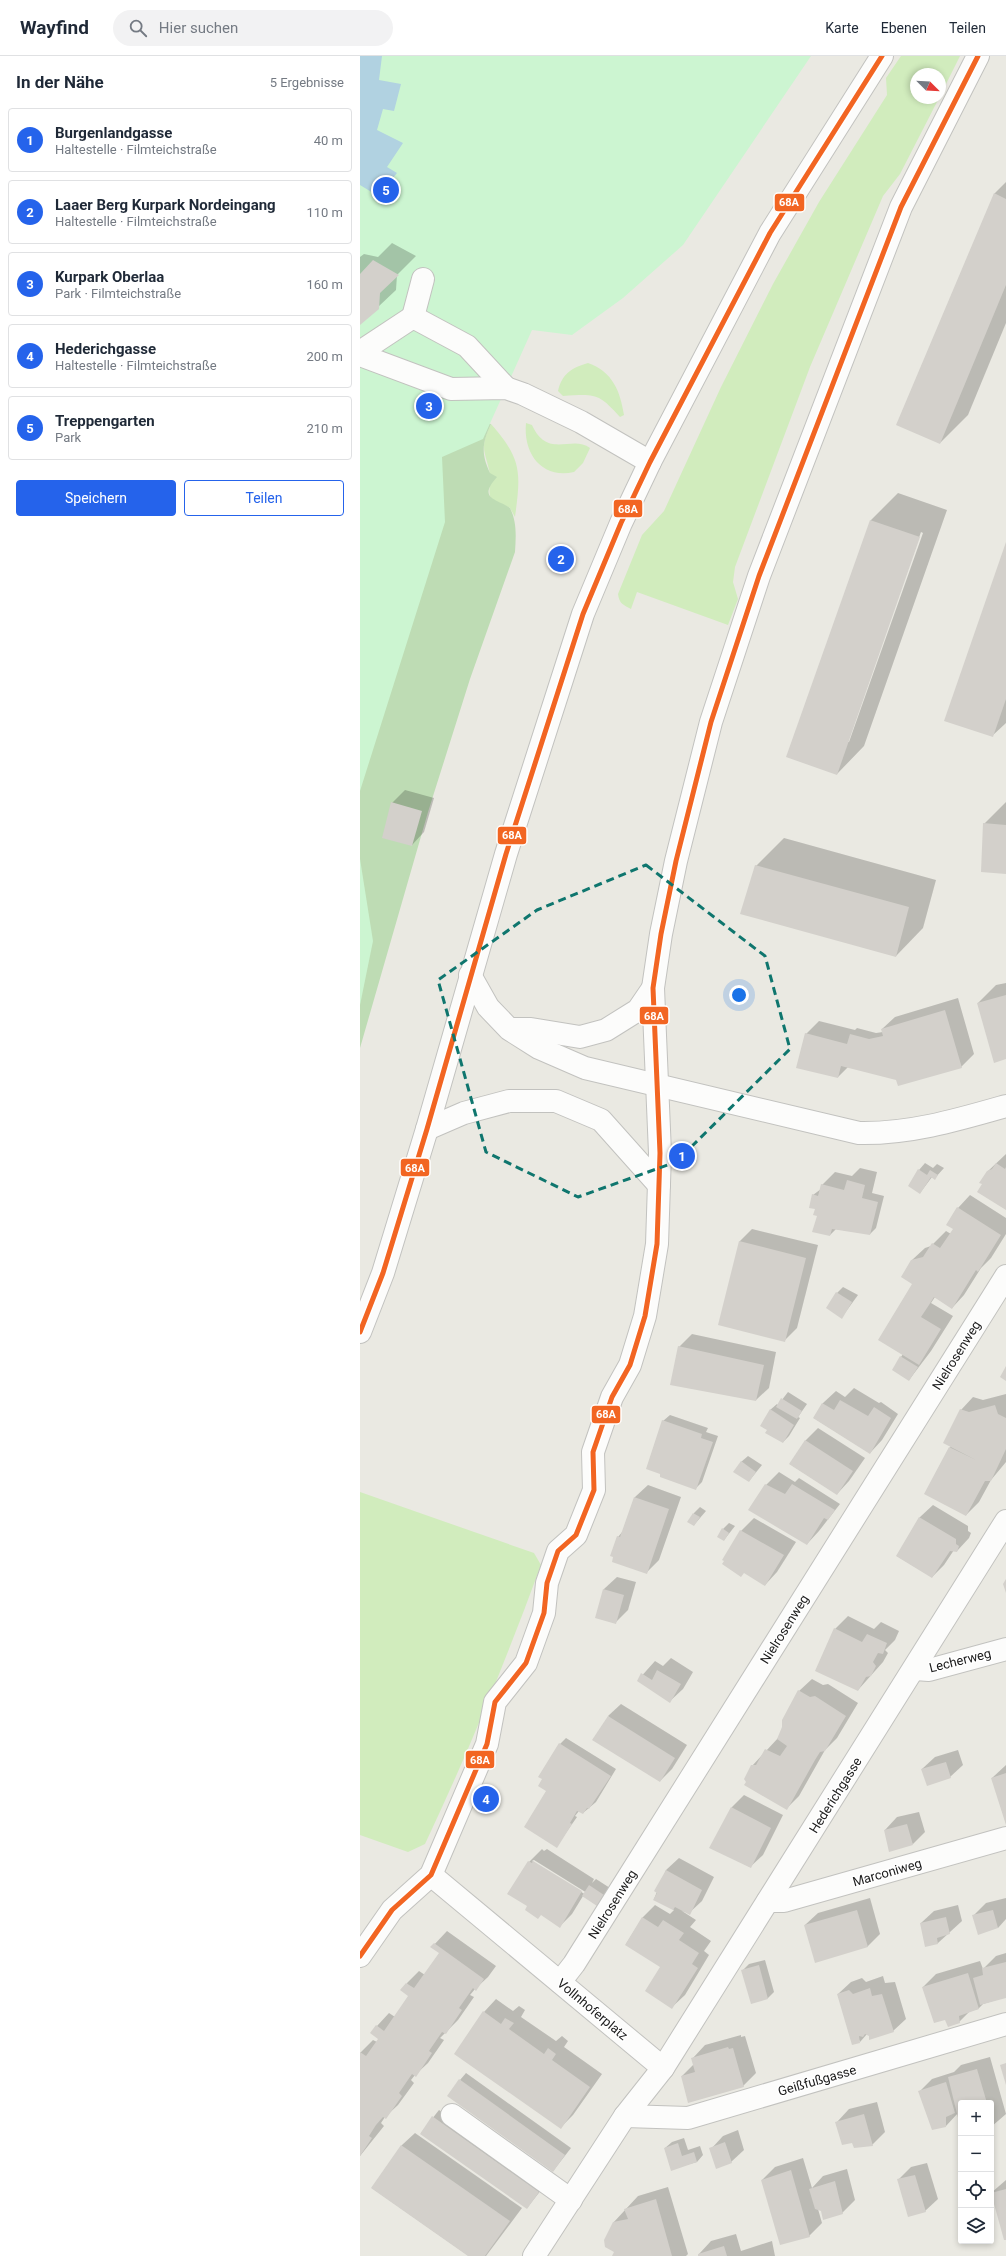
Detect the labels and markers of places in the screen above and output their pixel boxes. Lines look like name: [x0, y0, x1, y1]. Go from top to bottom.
pin: 5: [373, 175, 399, 205]
pin: 3: [416, 391, 442, 421]
pin: 2: [548, 544, 574, 574]
pin: 1: [669, 1141, 695, 1171]
pin: 4: [473, 1784, 499, 1814]

